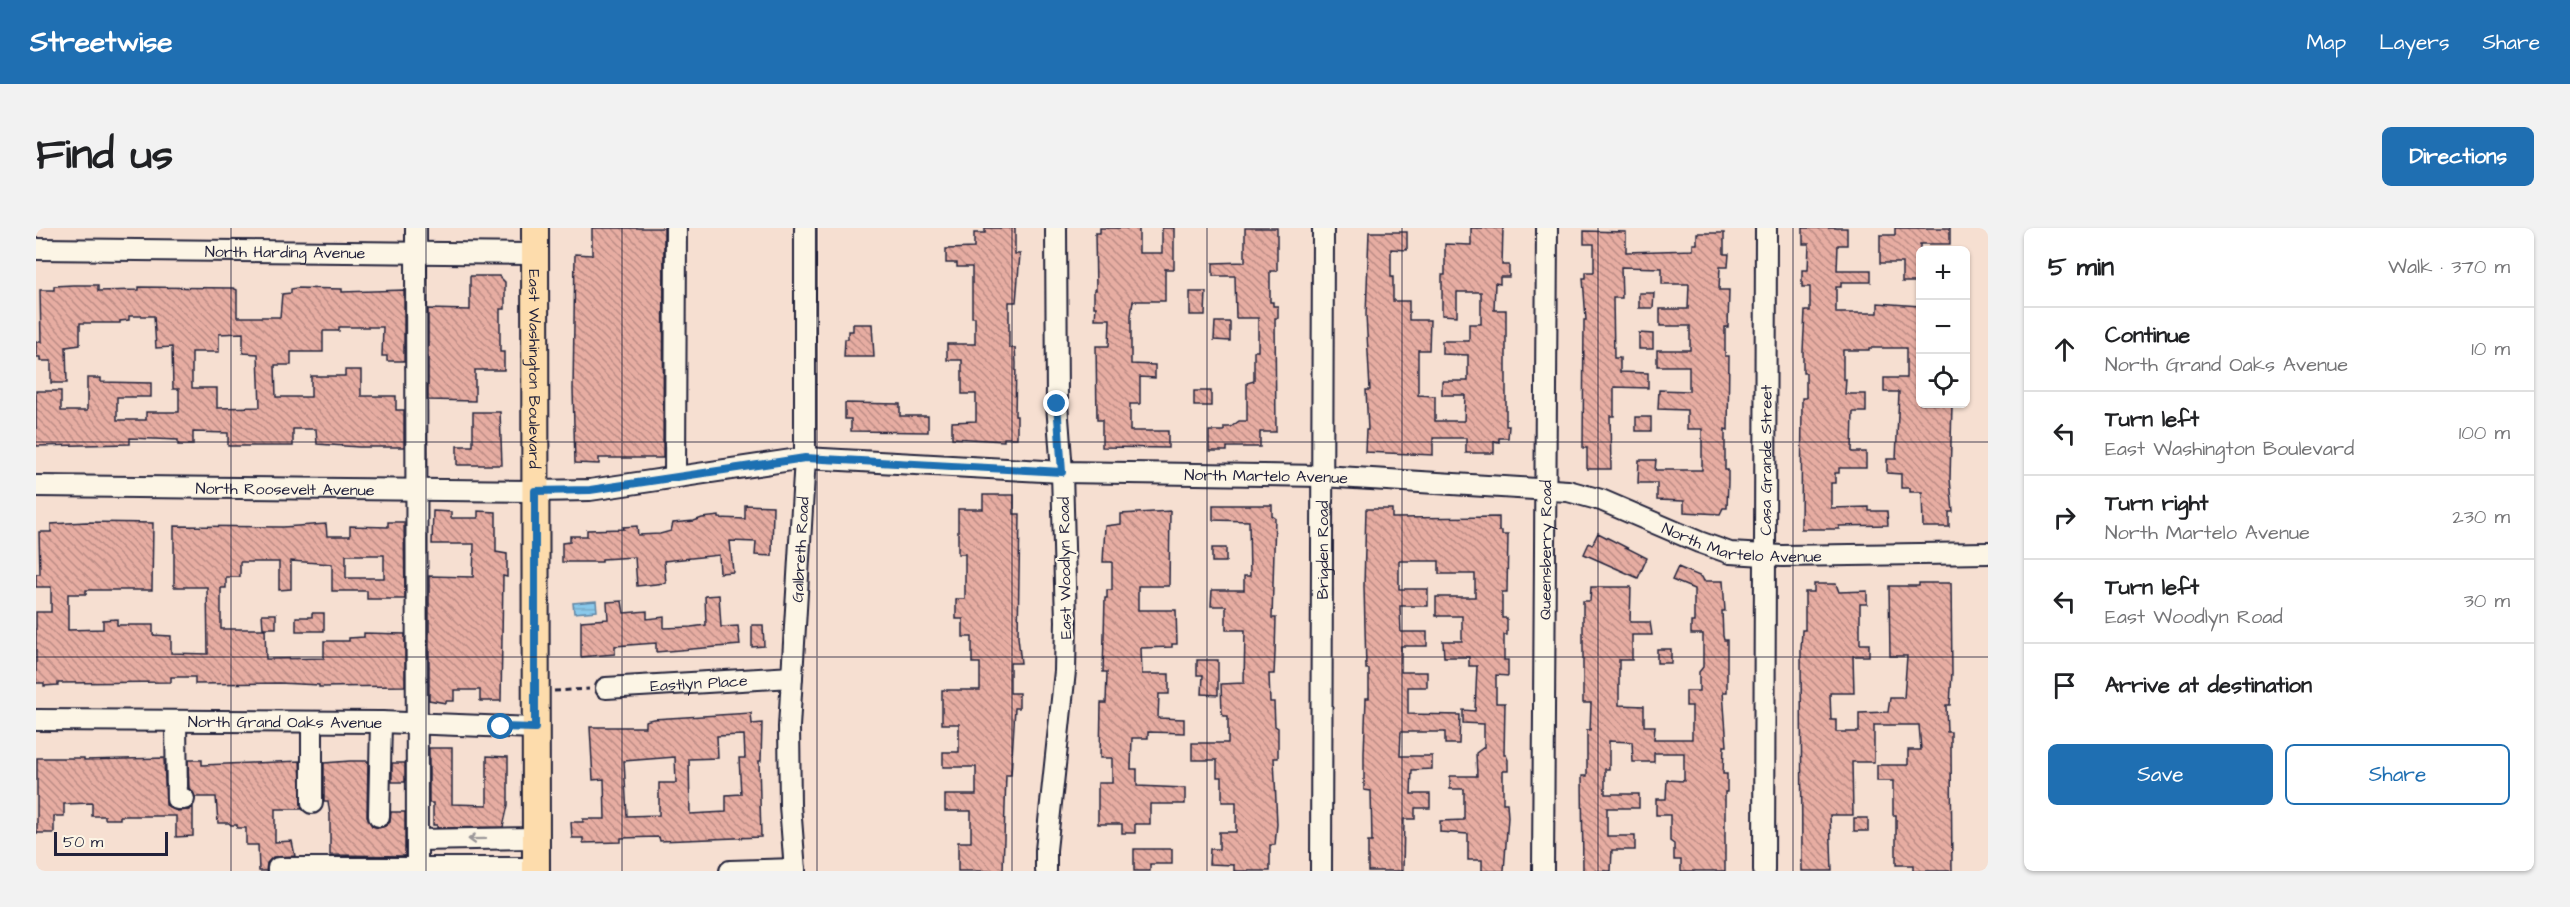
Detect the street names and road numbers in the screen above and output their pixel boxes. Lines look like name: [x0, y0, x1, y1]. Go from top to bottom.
street label: North Harding Avenue: [205, 241, 366, 265]
street label: East Washington Boulevard: [522, 269, 545, 469]
street label: Casa Grande Street: [1755, 384, 1778, 535]
street label: North Martelo Avenue: [1184, 464, 1349, 490]
street label: North Roosevelt Avenue: [195, 478, 375, 501]
street label: Queensberry Road: [1535, 480, 1558, 620]
street label: Galbreth Road: [786, 496, 815, 603]
street label: East Woodlyn Road: [1053, 497, 1078, 639]
street label: Brigden Road: [1312, 501, 1335, 599]
street label: North Martelo Avenue: [1658, 517, 1822, 568]
street label: Eastlyn Place: [650, 670, 749, 697]
street label: North Grand Oaks Avenue: [188, 711, 383, 734]

